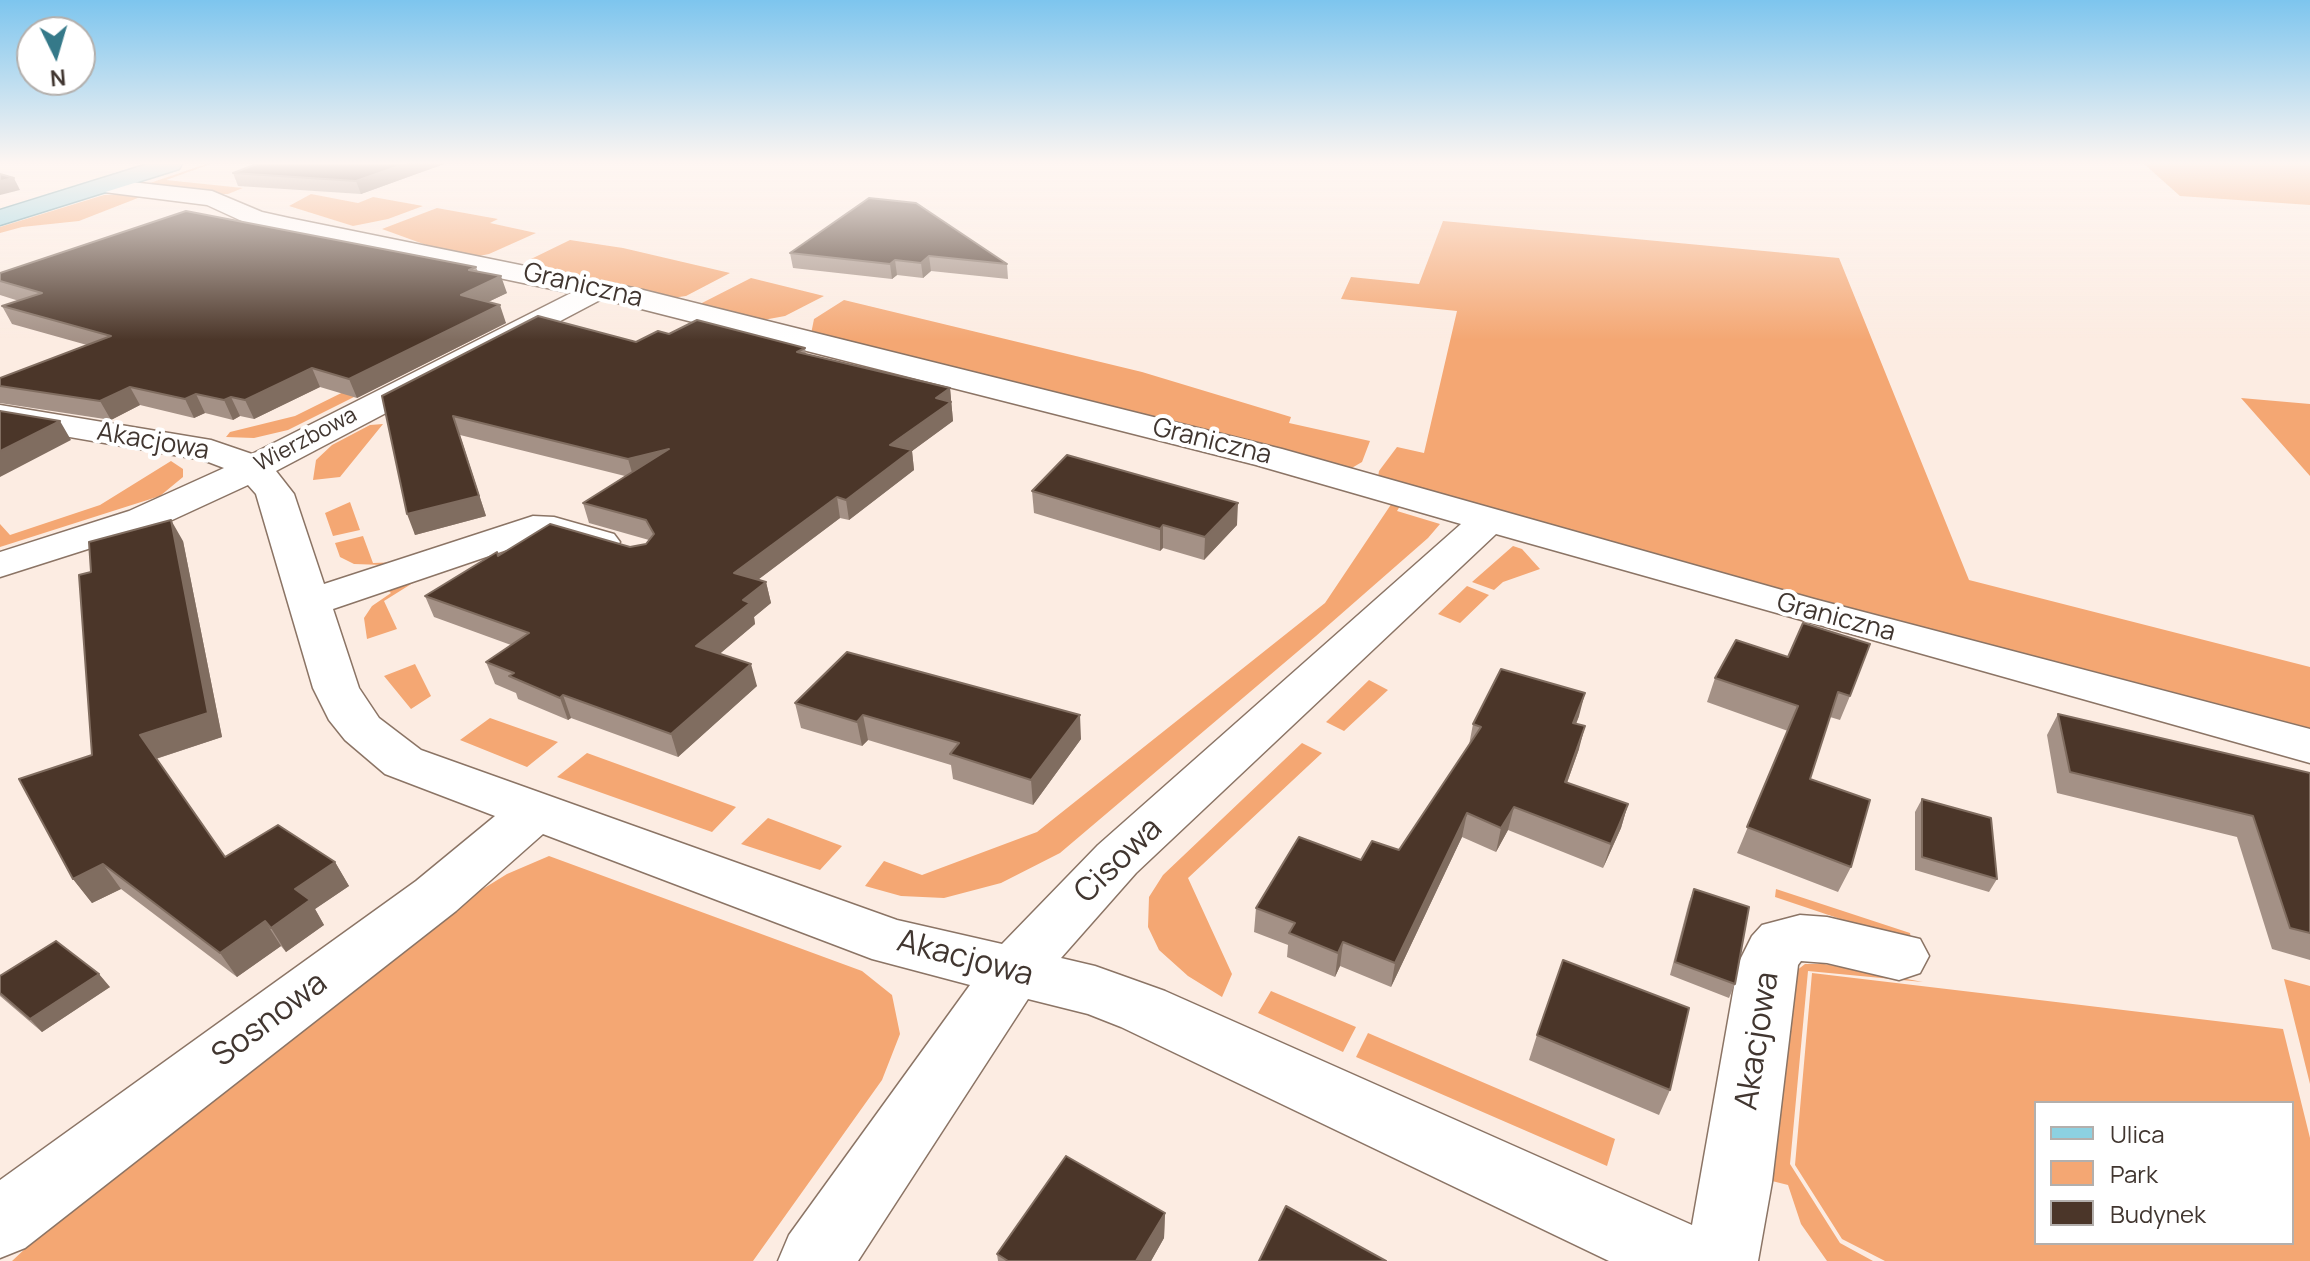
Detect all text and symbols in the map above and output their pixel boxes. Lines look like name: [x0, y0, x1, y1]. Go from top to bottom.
north arrow: [16, 16, 96, 96]
text: N: [49, 62, 67, 94]
street label: Graniczna: [520, 257, 646, 315]
street label: Wierzbowa: [250, 402, 362, 478]
street label: Graniczna: [1149, 412, 1275, 472]
street label: Akacjowa: [95, 417, 211, 467]
street label: Graniczna: [1773, 587, 1899, 649]
street label: Cisowa: [1067, 810, 1171, 912]
street label: Akacjowa: [893, 922, 1037, 996]
street label: Sosnowa: [205, 964, 335, 1076]
street label: Akacjowa: [1728, 969, 1788, 1113]
legend: [2034, 1101, 2294, 1245]
text: Ulica: [2110, 1117, 2165, 1150]
text: Park: [2110, 1157, 2158, 1190]
text: Budynek: [2110, 1197, 2206, 1230]

